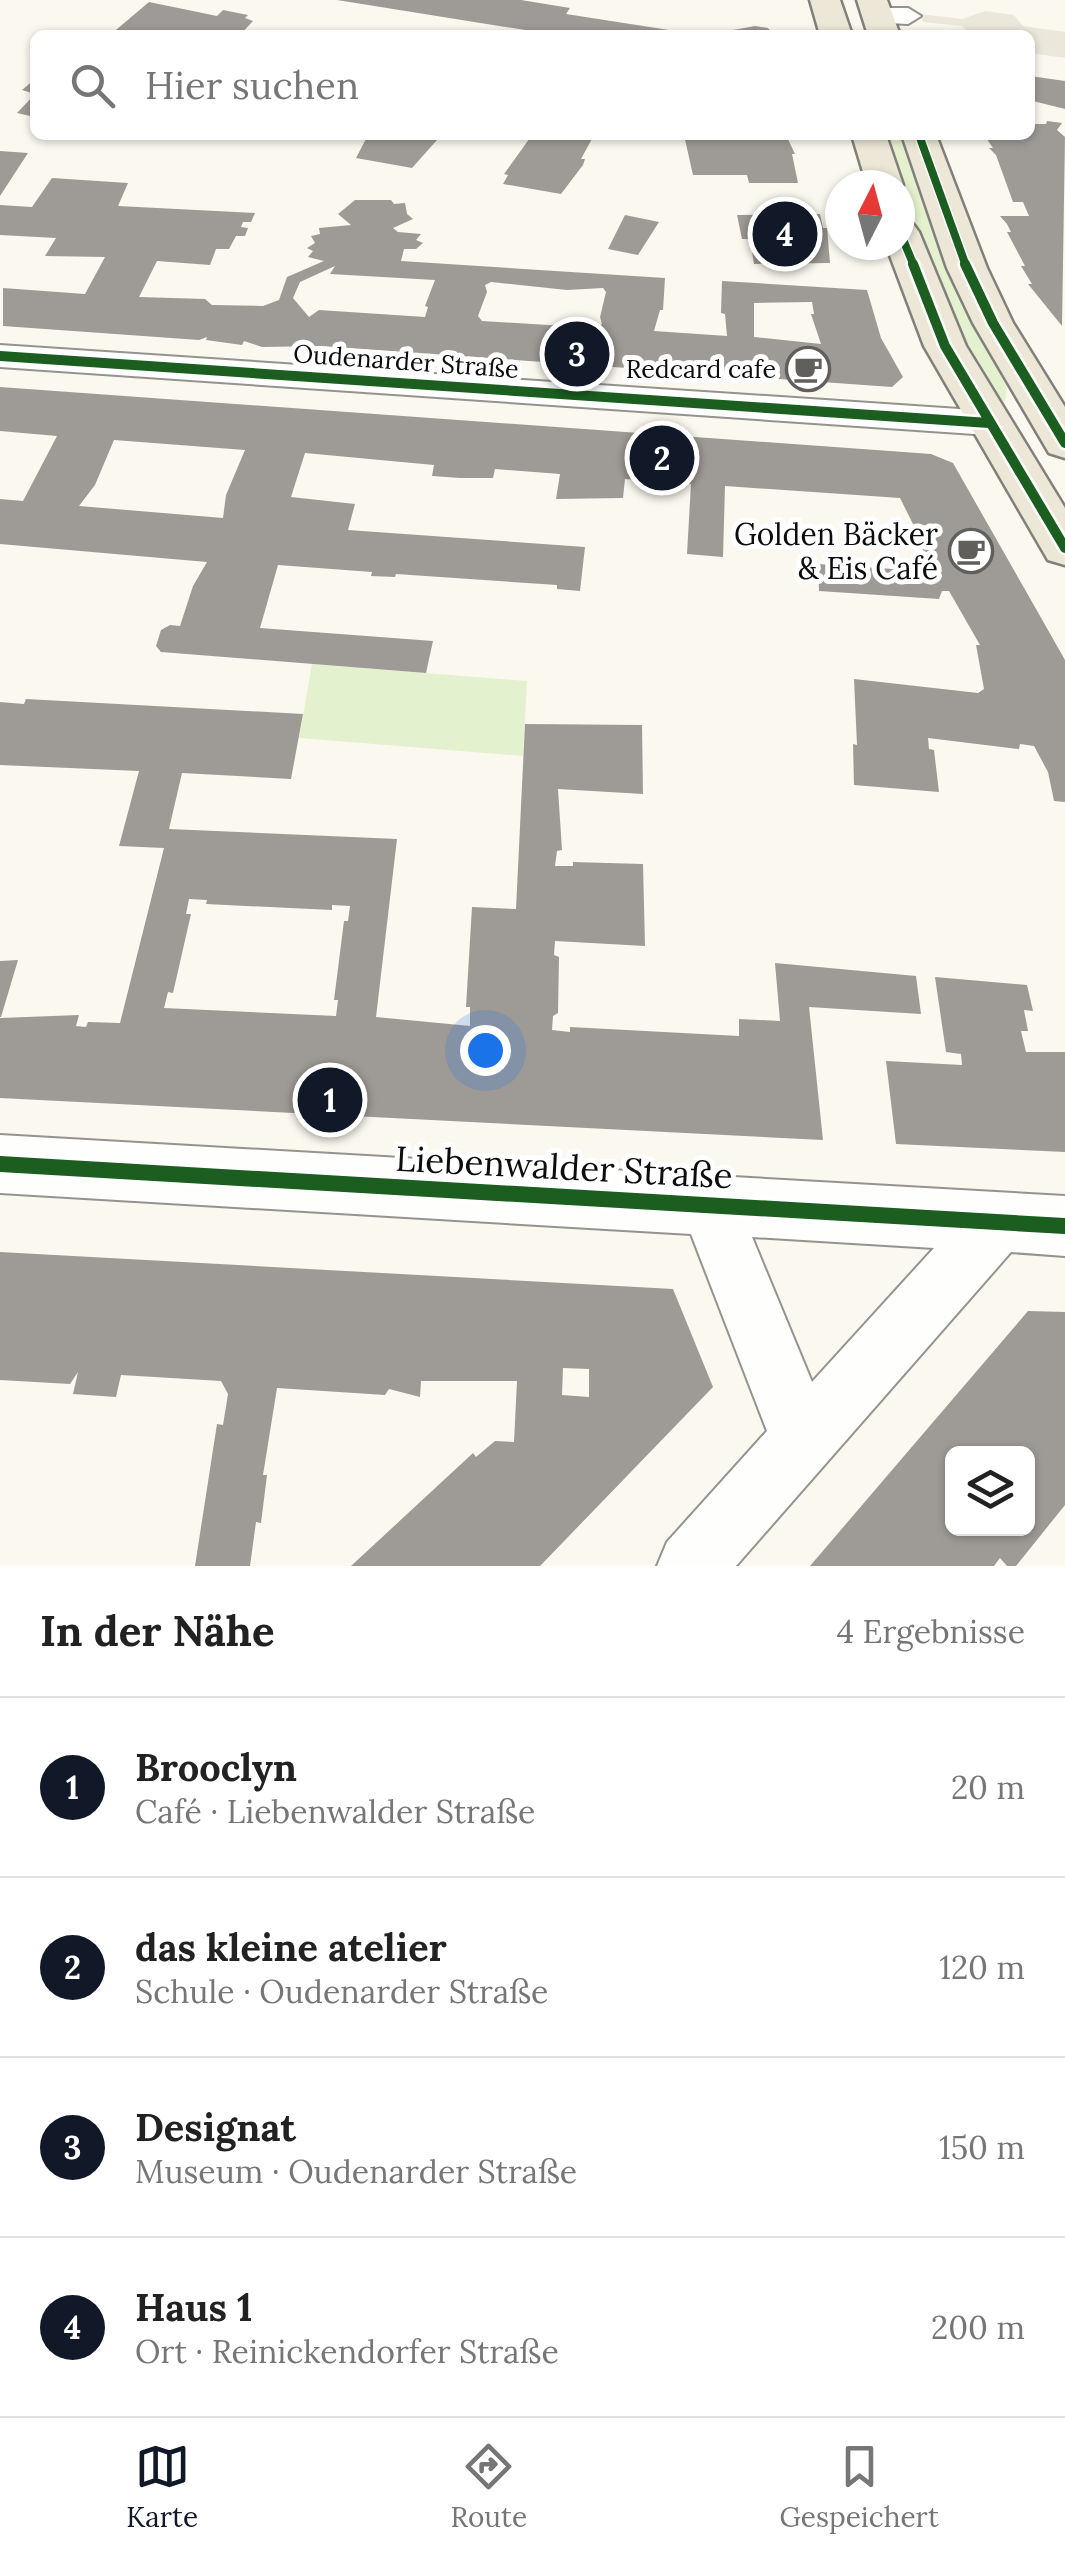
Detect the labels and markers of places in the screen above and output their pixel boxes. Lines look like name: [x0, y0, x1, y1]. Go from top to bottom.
pin: 4: [752, 196, 818, 272]
pin: 3: [544, 316, 610, 392]
cafe icon: Redcard cafe: [785, 346, 831, 392]
place label: Redcard cafe: [626, 353, 776, 385]
pin: 2: [630, 420, 694, 496]
place label: Golden Bäcker & Eis Café: [734, 515, 938, 587]
cafe icon: Golden Bäcker & Eis Café: [948, 528, 994, 574]
pin: 1: [298, 1062, 362, 1138]

